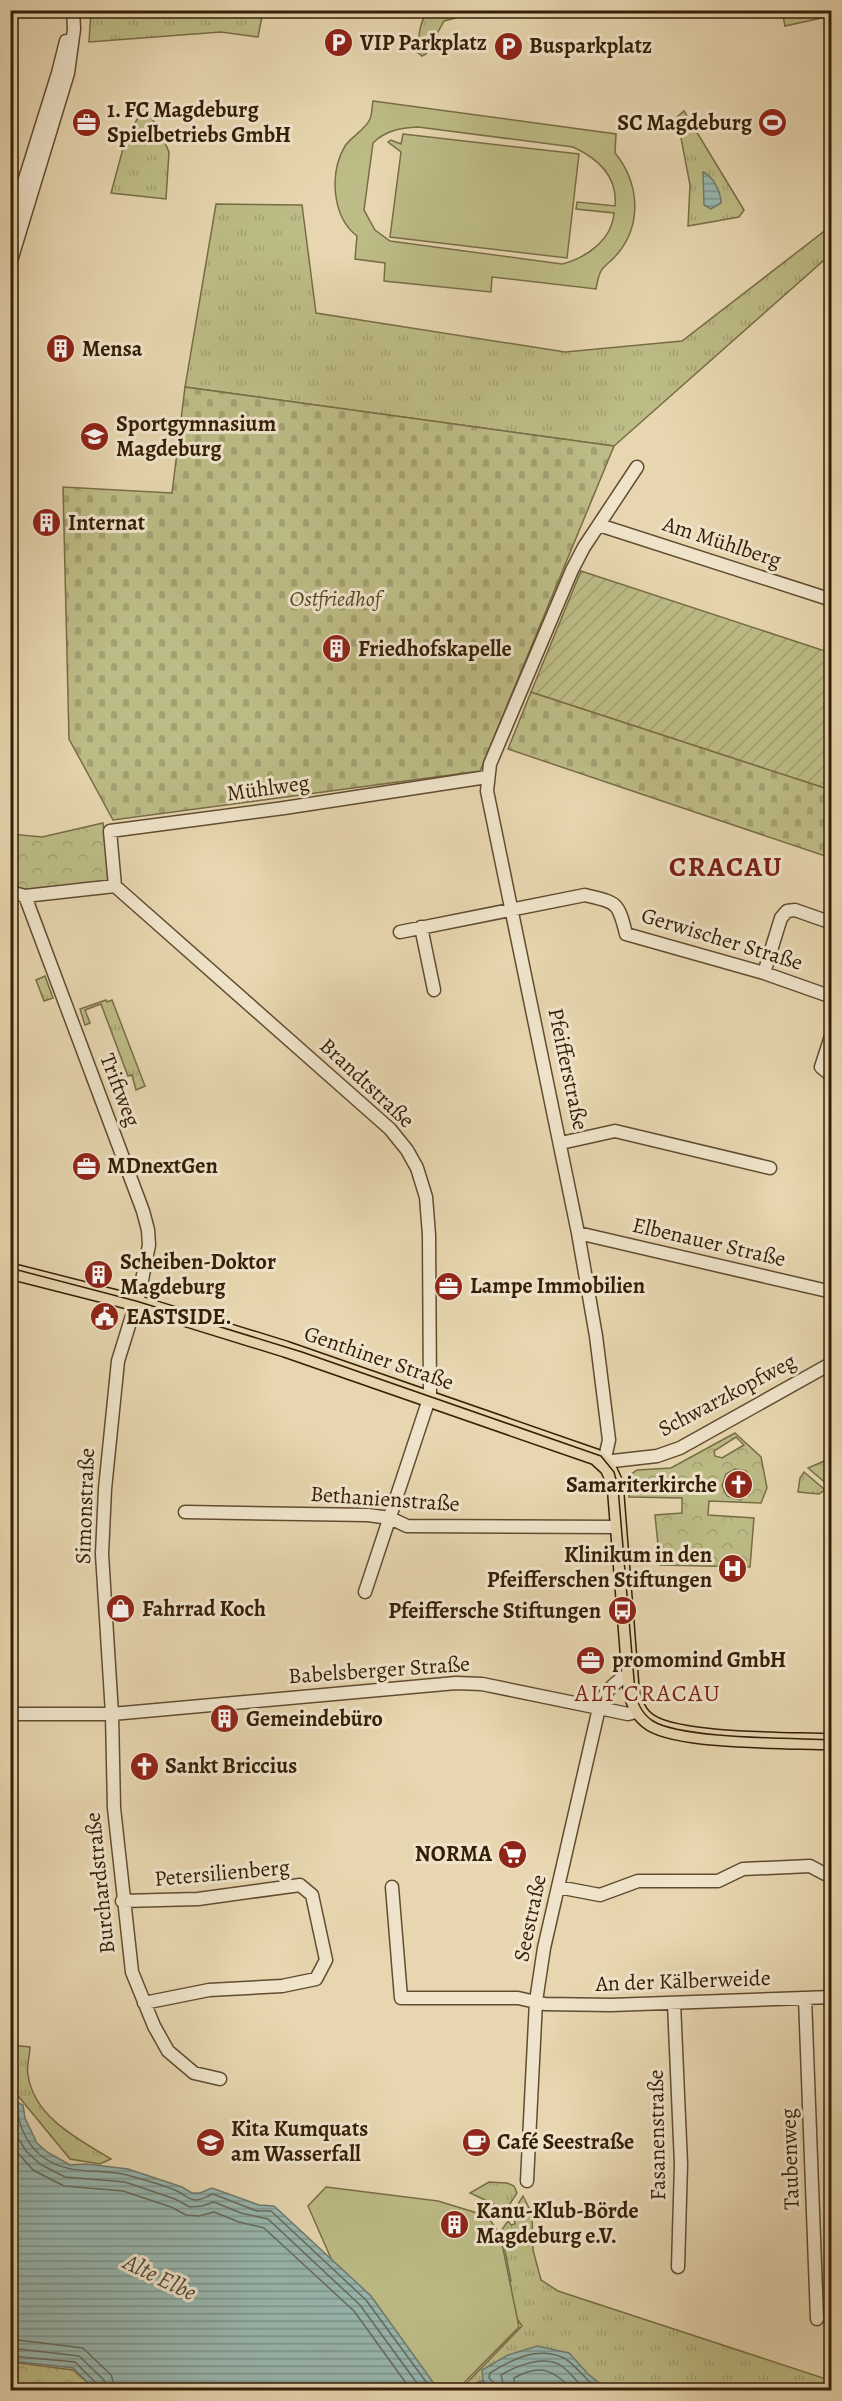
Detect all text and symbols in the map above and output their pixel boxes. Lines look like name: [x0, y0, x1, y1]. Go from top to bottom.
parking icon: VIP Parkplatz: [323, 27, 355, 59]
place label: VIP Parkplatz: [359, 28, 487, 58]
parking icon: Busparkplatz: [492, 30, 524, 62]
place label: Busparkplatz: [529, 31, 652, 61]
place label: 1. FC Magdeburg Spielbetriebs GmbH: [107, 95, 291, 150]
office icon: 1. FC Magdeburg Spielbetriebs GmbH: [70, 107, 102, 139]
sports icon: SC Magdeburg: [757, 107, 789, 139]
place label: SC Magdeburg: [617, 108, 753, 138]
building icon: Mensa: [45, 333, 77, 365]
place label: Mensa: [82, 334, 143, 364]
place label: Sportgymnasium Magdeburg: [116, 409, 276, 464]
school or university icon: Sportgymnasium Magdeburg: [79, 421, 111, 453]
building icon: Internat: [31, 507, 63, 539]
place label: Internat: [68, 508, 146, 538]
street label: Am Mühlberg: [658, 508, 785, 575]
park label: Ostfriedhof: [290, 584, 385, 614]
building icon: Friedhofskapelle: [321, 633, 353, 665]
place label: Friedhofskapelle: [358, 634, 512, 664]
street label: Mühlweg: [225, 767, 311, 809]
district label: CRACAU: [669, 848, 783, 886]
street label: Gerwischer Straße: [638, 900, 806, 978]
street label: Pfeifferstraße: [540, 1005, 596, 1133]
street label: Brandtstraße: [313, 1031, 421, 1135]
street label: Triftweg: [92, 1049, 148, 1131]
office icon: MDnextGen: [70, 1150, 102, 1182]
place label: MDnextGen: [107, 1151, 218, 1181]
street label: Elbenauer Straße: [629, 1210, 789, 1274]
place label: Scheiben-Doktor Magdeburg: [120, 1247, 276, 1302]
building icon: Scheiben-Doktor Magdeburg: [83, 1259, 115, 1291]
office icon: Lampe Immobilien: [433, 1270, 465, 1302]
place label: Lampe Immobilien: [470, 1271, 645, 1301]
public building icon: EASTSIDE.: [89, 1301, 121, 1333]
place label: EASTSIDE.: [126, 1302, 232, 1332]
street label: Genthiner Straße: [300, 1318, 458, 1398]
street label: Schwarzkopfweg: [653, 1346, 801, 1444]
street label: Simonstraße: [68, 1447, 102, 1565]
church icon: Samariterkirche: [722, 1469, 754, 1501]
place label: Samariterkirche: [566, 1470, 717, 1500]
street label: Bethanienstraße: [309, 1479, 461, 1519]
place label: Klinikum in den Pfeifferschen Stiftungen: [487, 1540, 712, 1595]
hospital icon: Klinikum in den Pfeifferschen Stiftungen: [717, 1552, 749, 1584]
shop icon: Fahrrad Koch: [105, 1593, 137, 1625]
place label: Fahrrad Koch: [142, 1594, 266, 1624]
bus stop icon: Pfeiffersche Stiftungen: [606, 1595, 638, 1627]
place label: Pfeiffersche Stiftungen: [388, 1596, 601, 1626]
office icon: promomind GmbH: [575, 1644, 607, 1676]
place label: promomind GmbH: [612, 1645, 786, 1675]
street label: Babelsberger Straße: [287, 1649, 471, 1691]
district label: ALT CRACAU: [574, 1677, 721, 1709]
building icon: Gemeindebüro: [209, 1703, 241, 1735]
place label: Gemeindebüro: [246, 1704, 383, 1734]
church icon: Sankt Briccius: [128, 1750, 160, 1782]
place label: Sankt Briccius: [165, 1751, 297, 1781]
street label: Burchardstraße: [78, 1811, 122, 1955]
supermarket icon: NORMA: [497, 1838, 529, 1870]
place label: NORMA: [415, 1839, 492, 1869]
street label: Petersilienberg: [153, 1852, 291, 1894]
street label: Seestraße: [506, 1872, 554, 1964]
street label: An der Kälberweide: [594, 1963, 771, 1999]
street label: Fasanenstraße: [641, 2069, 673, 2201]
street label: Taubenweg: [773, 2108, 807, 2210]
place label: Kita Kumquats am Wasserfall: [231, 2114, 368, 2169]
school or university icon: Kita Kumquats am Wasserfall: [194, 2126, 226, 2158]
cafe icon: Café Seestraße: [460, 2126, 492, 2158]
place label: Café Seestraße: [497, 2127, 634, 2157]
place label: Kanu-Klub-Börde Magdeburg e.V.: [476, 2196, 639, 2251]
building icon: Kanu-Klub-Börde Magdeburg e.V.: [439, 2208, 471, 2240]
water label: Alte Elbe: [116, 2245, 202, 2308]

